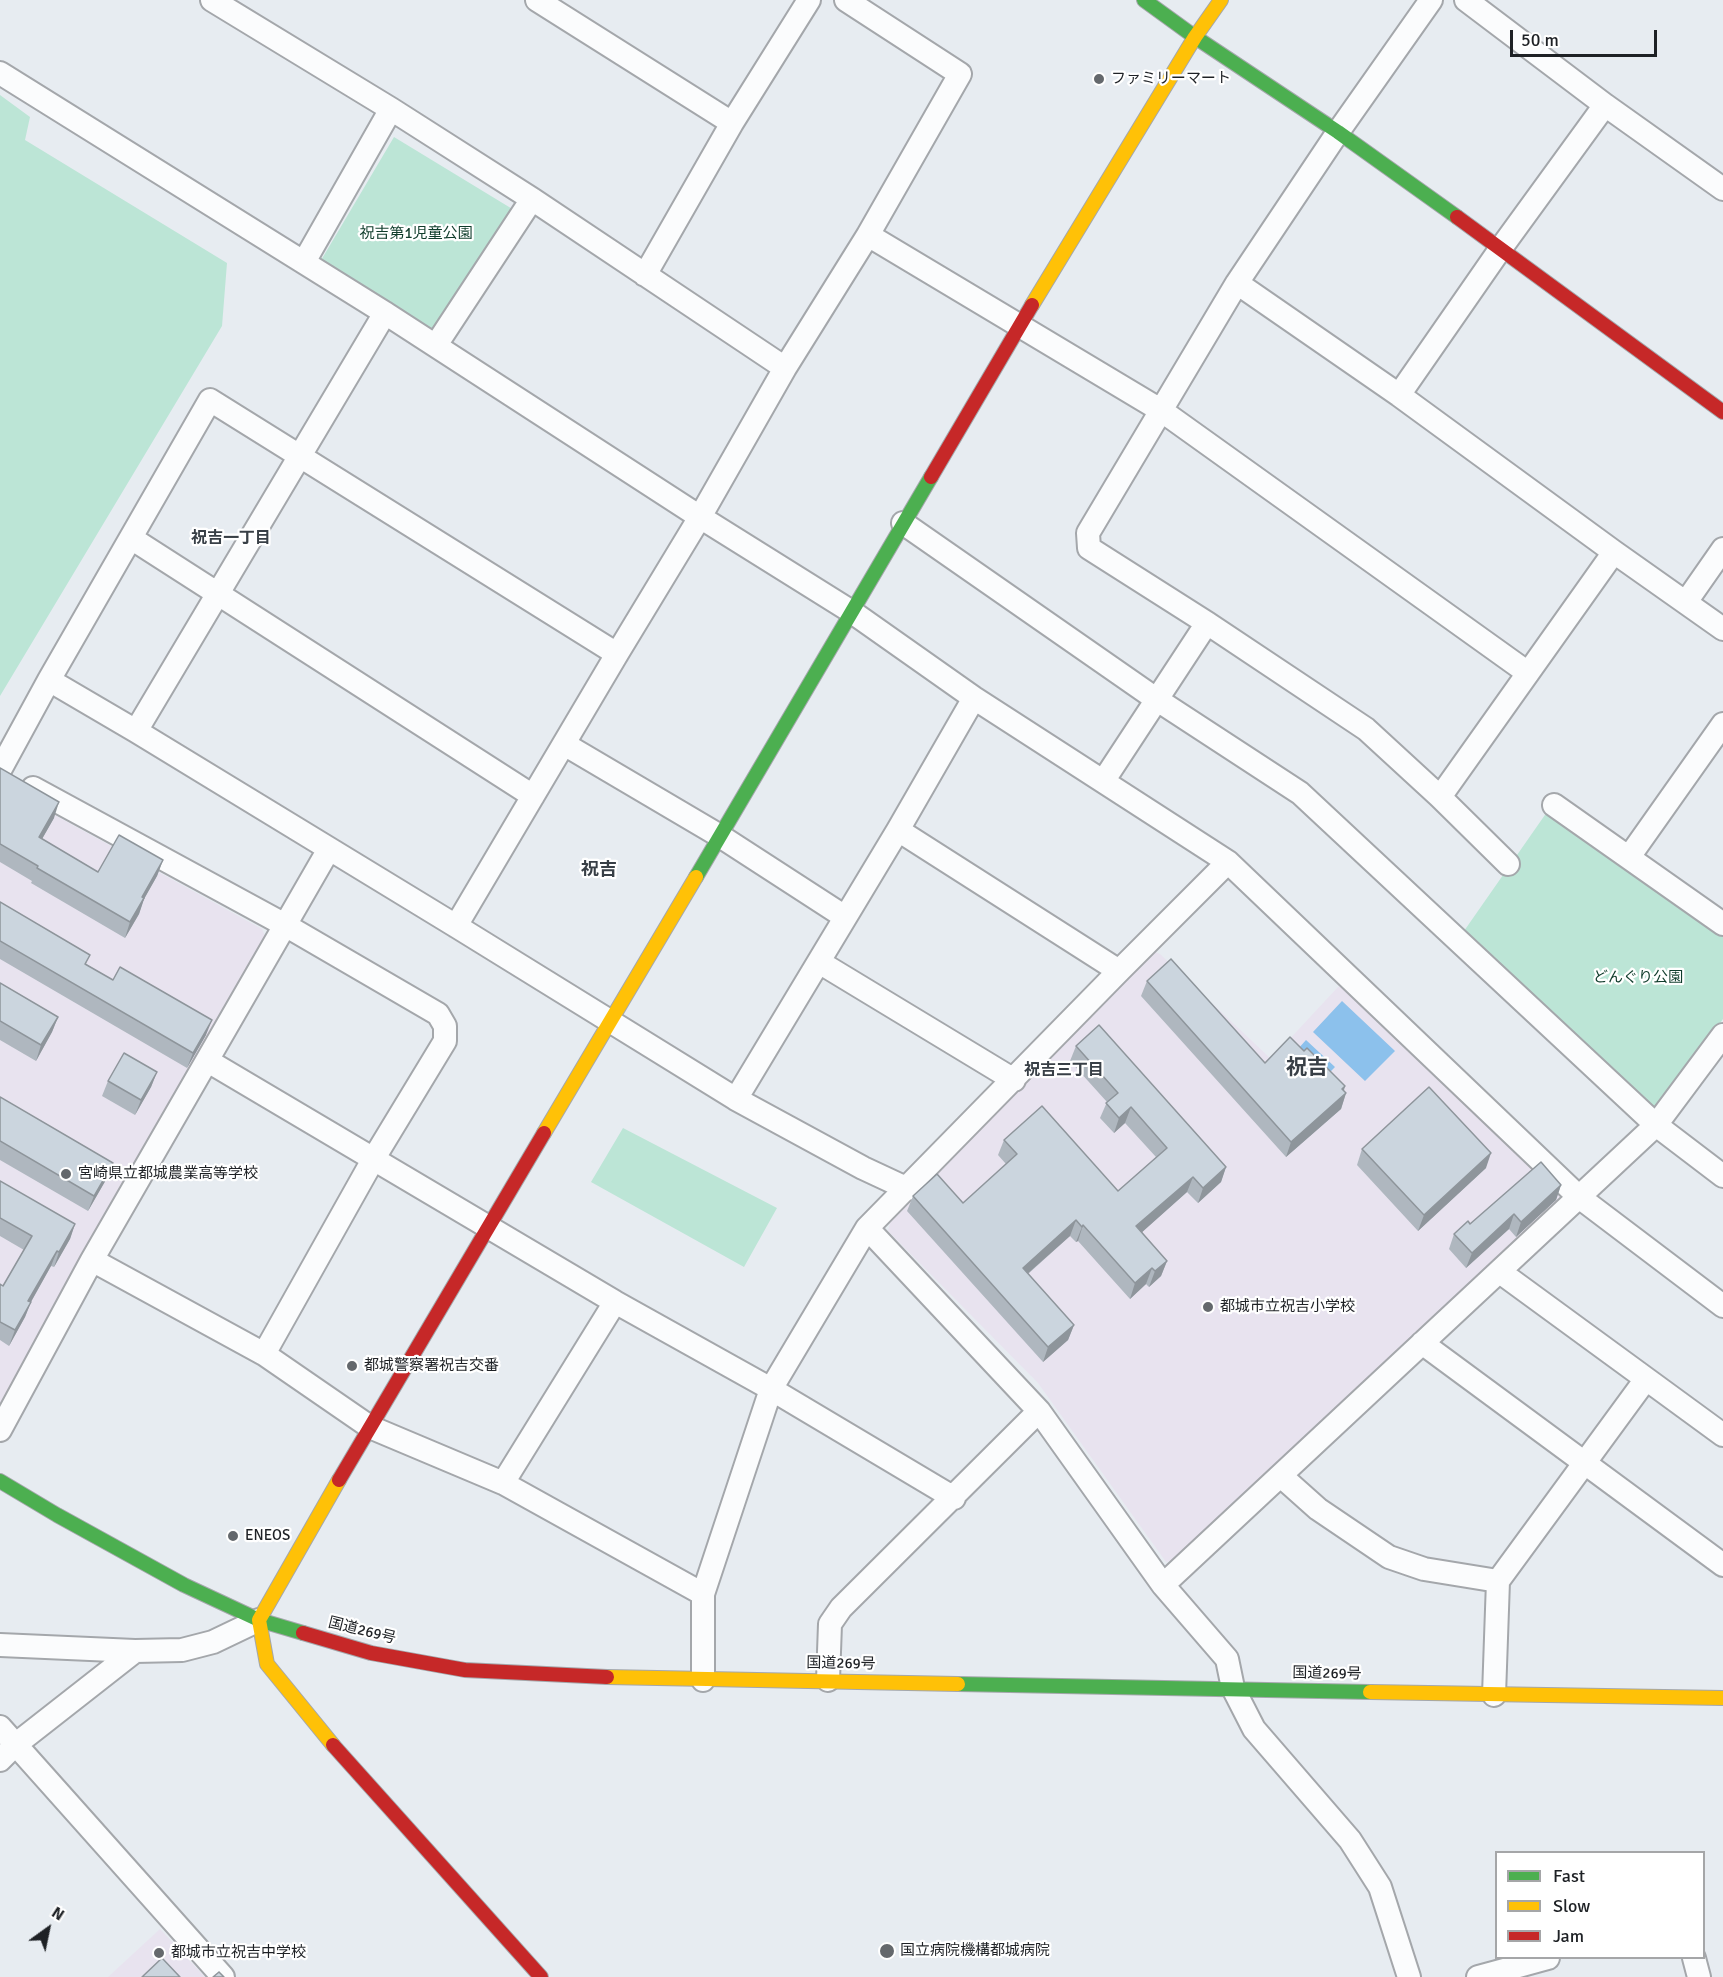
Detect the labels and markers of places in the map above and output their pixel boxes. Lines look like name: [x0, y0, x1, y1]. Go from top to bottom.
place label: ファミリーマート: [1111, 70, 1231, 88]
marker: ファミリーマート: [1092, 72, 1106, 86]
place label: 宮崎県立都城農業高等学校: [78, 1165, 258, 1183]
marker: 宮崎県立都城農業高等学校: [59, 1167, 73, 1181]
place label: 都城市立祝吉小学校: [1220, 1298, 1355, 1316]
marker: 都城市立祝吉小学校: [1201, 1300, 1215, 1314]
place label: 都城警察署祝吉交番: [364, 1357, 499, 1375]
marker: 都城警察署祝吉交番: [345, 1359, 359, 1373]
place label: ENEOS: [245, 1527, 290, 1545]
marker: ENEOS: [226, 1529, 240, 1543]
marker: 国立病院機構都城病院: [878, 1942, 896, 1960]
place label: 国立病院機構都城病院: [900, 1942, 1050, 1960]
place label: 都城市立祝吉中学校: [171, 1944, 306, 1962]
marker: 都城市立祝吉中学校: [152, 1946, 166, 1960]

